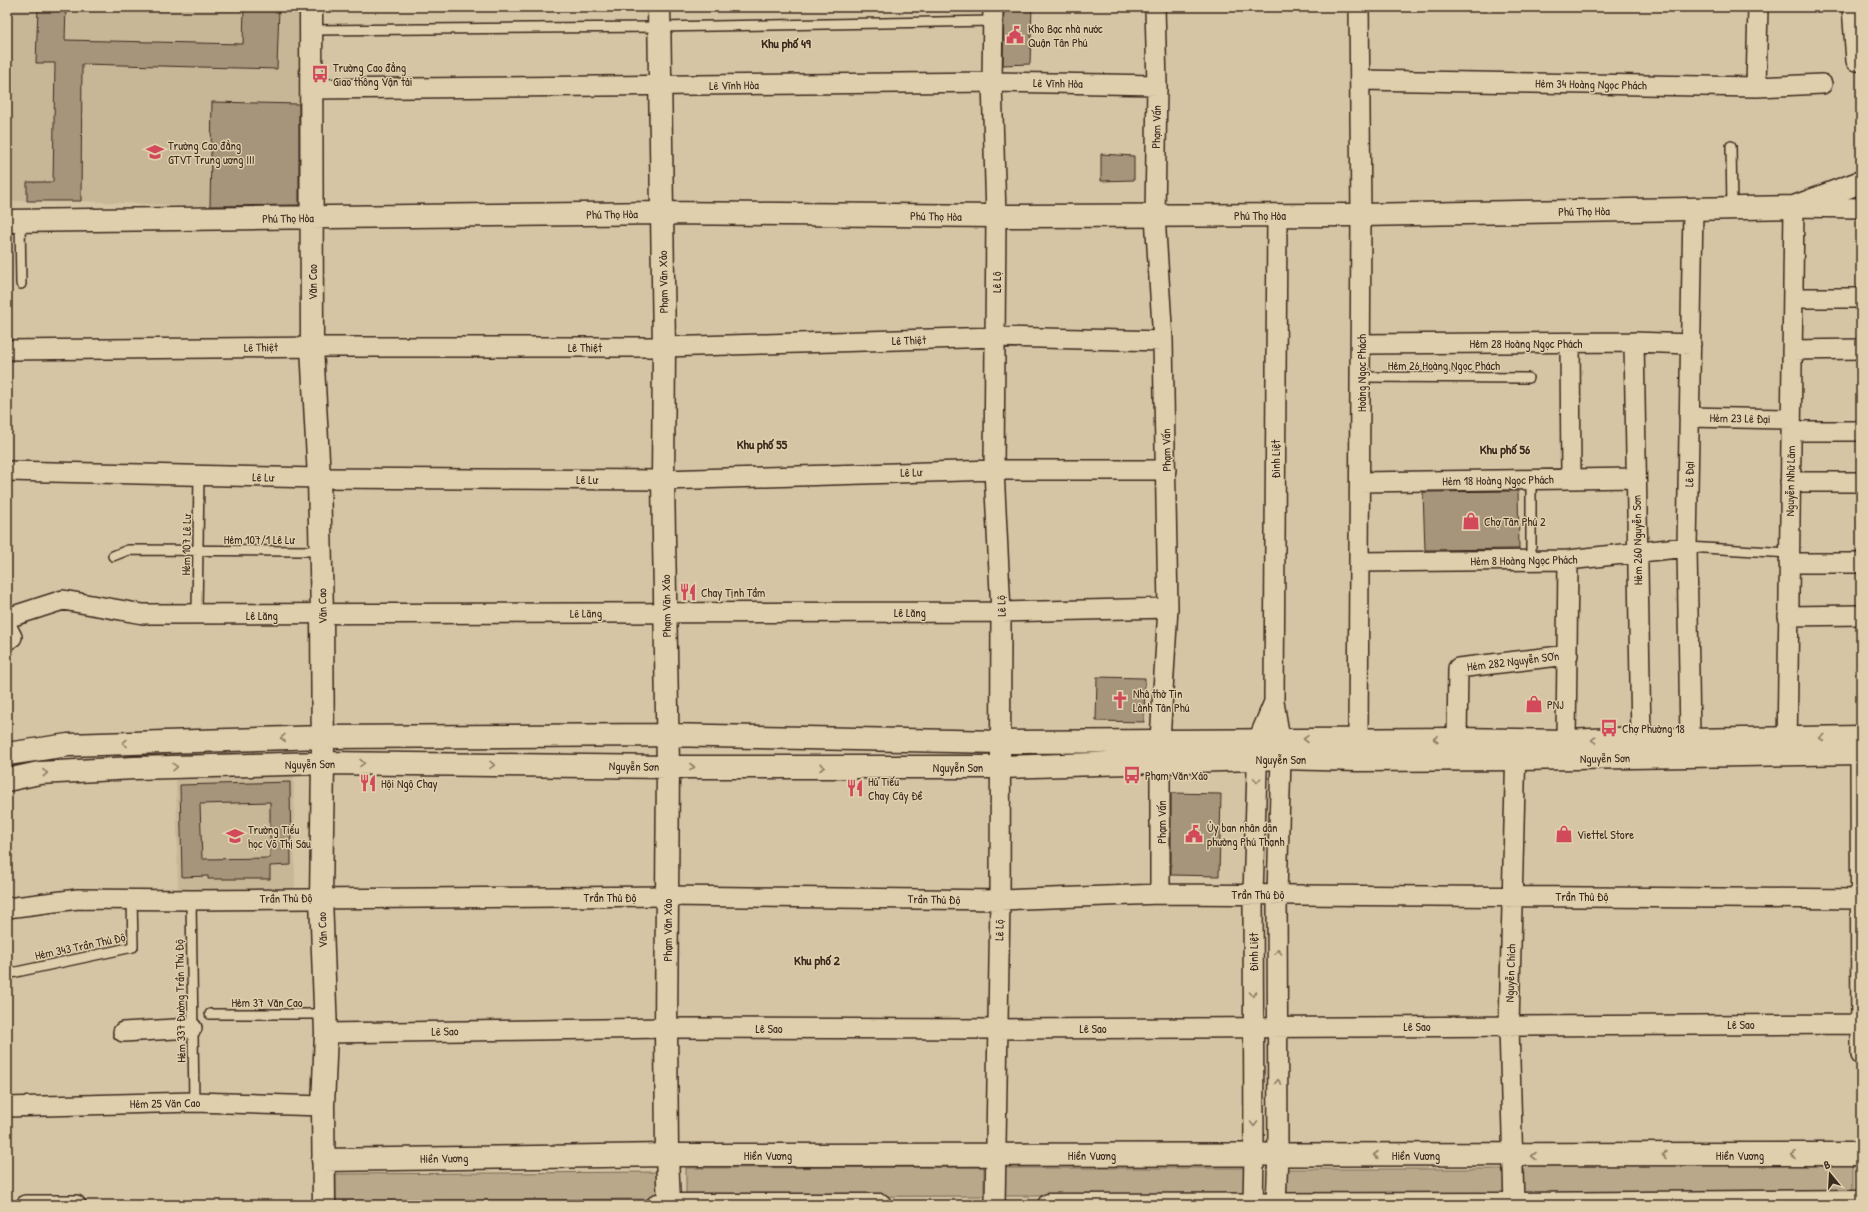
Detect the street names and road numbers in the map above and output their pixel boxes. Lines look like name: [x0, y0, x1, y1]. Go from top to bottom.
street label: Lê Vĩnh Hòa: [1033, 74, 1083, 92]
street label: Hẻm 34 Hoàng Ngọc Phách: [1535, 75, 1647, 93]
street label: Lê Vĩnh Hòa: [709, 76, 759, 94]
street label: Phạm Vấn: [1147, 105, 1165, 149]
street label: Phú Thọ Hòa: [1558, 202, 1610, 220]
street label: Phú Thọ Hòa: [586, 205, 638, 223]
street label: Phú Thọ Hòa: [910, 207, 962, 225]
street label: Phú Thọ Hòa: [1234, 207, 1286, 224]
street label: Phú Thọ Hòa: [262, 209, 314, 227]
street label: Phạm Văn Xảo: [654, 250, 672, 314]
street label: Văn Cao: [304, 264, 321, 300]
street label: Lê Lộ: [988, 271, 1005, 293]
street label: Lê Thiệt: [892, 331, 927, 349]
street label: Hoàng Ngọc Phách: [1353, 334, 1370, 412]
street label: Hẻm 28 Hoàng Ngọc Phách: [1470, 335, 1582, 352]
street label: Lê Thiệt: [244, 338, 279, 356]
street label: Lê Thiệt: [568, 339, 603, 356]
street label: Hẻm 26 Hoàng Ngọc Phách: [1388, 357, 1500, 374]
street label: Hẻm 23 Lê Đại: [1709, 409, 1771, 427]
street label: Phạm Vấn: [1157, 428, 1175, 472]
street label: Đinh Liệt: [1267, 439, 1284, 478]
street label: Nguyễn Nhữ Lãm: [1781, 445, 1799, 517]
street label: Lê Đại: [1680, 461, 1698, 487]
street label: Lê Lư: [900, 463, 923, 481]
street label: Lê Lư: [252, 468, 275, 486]
street label: Lê Lư: [576, 471, 599, 488]
street label: Hẻm 18 Hoàng Ngọc Phách: [1442, 471, 1554, 489]
street label: Hẻm 260 Nguyễn Sơn: [1628, 495, 1646, 585]
street label: Hẻm 107 Lê Lư: [177, 513, 195, 576]
street label: Hẻm 107/1 Lê Lư: [224, 531, 295, 548]
street label: Hẻm 8 Hoàng Ngọc Phách: [1470, 551, 1578, 569]
street label: Phạm Văn Xảo: [657, 574, 675, 638]
street label: Văn Cao: [313, 588, 331, 624]
street label: Lê Lộ: [992, 595, 1010, 617]
street label: Lê Lăng: [570, 604, 602, 622]
street label: Lê Lăng: [894, 604, 926, 621]
street label: Lê Lăng: [246, 607, 278, 624]
street label: Hẻm 282 Nguyễn SƠn: [1466, 647, 1560, 675]
street label: Nguyễn Sơn: [1580, 749, 1630, 767]
street label: Nguyễn Sơn: [1256, 751, 1306, 768]
street label: Nguyễn Sơn: [285, 755, 335, 773]
street label: Nguyễn Sơn: [609, 757, 659, 775]
street label: Nguyễn Sơn: [933, 759, 983, 776]
street label: Phạm Vấn: [1153, 800, 1170, 844]
street label: Trần Thủ Độ: [1232, 886, 1285, 903]
street label: Trần Thủ Độ: [1556, 888, 1609, 905]
street label: Trần Thủ Độ: [259, 889, 313, 907]
street label: Trần Thủ Độ: [584, 889, 637, 906]
street label: Trần Thủ Độ: [907, 890, 961, 908]
street label: Phạm Văn Xảo: [659, 898, 676, 961]
street label: Văn Cao: [313, 912, 331, 948]
street label: Lê Lộ: [990, 919, 1008, 941]
street label: Hẻm 343 Trần Thủ Độ: [33, 928, 127, 964]
street label: Đinh Liệt: [1245, 932, 1262, 971]
street label: Hẻm 337 Đường Trần Thủ Độ: [170, 939, 190, 1063]
street label: Nguyễn Chích: [1500, 943, 1520, 1003]
street label: Hẻm 37 Văn Cao: [231, 994, 303, 1011]
street label: Lê Sao: [1727, 1016, 1755, 1033]
street label: Lê Sao: [1403, 1018, 1431, 1035]
street label: Lê Sao: [755, 1020, 783, 1037]
street label: Lê Sao: [1079, 1020, 1107, 1037]
street label: Lê Sao: [431, 1022, 459, 1040]
street label: Hẻm 25 Văn Cao: [130, 1094, 201, 1112]
street label: Hiền Vương: [744, 1147, 792, 1164]
street label: Hiền Vương: [1068, 1147, 1116, 1164]
street label: Hiền Vương: [1392, 1147, 1440, 1164]
street label: Hiền Vương: [1716, 1147, 1764, 1164]
street label: Hiền Vương: [420, 1149, 468, 1167]

